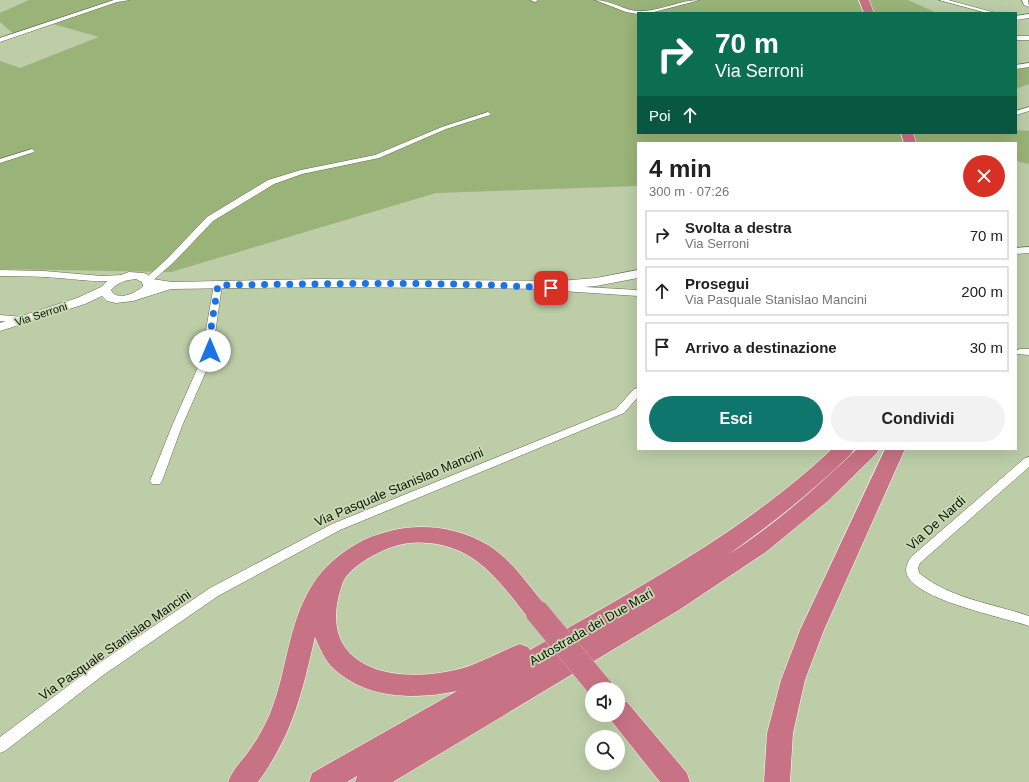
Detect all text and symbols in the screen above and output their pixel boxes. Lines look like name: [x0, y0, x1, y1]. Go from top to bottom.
icon: right: [649, 28, 701, 80]
text: 70 m: [715, 28, 779, 59]
text: Via Serroni: [715, 61, 804, 81]
icon: ahead: [679, 104, 701, 126]
text: Poi: [649, 107, 671, 124]
text: 4 min: [649, 155, 712, 182]
button: close: [963, 155, 1005, 197]
text: 300 m · 07:26: [649, 184, 729, 199]
text: Svolta a destra: [685, 219, 792, 236]
icon: right: [651, 224, 673, 246]
text: 70 m: [970, 227, 1003, 244]
text: Via Serroni: [685, 236, 749, 251]
pin: [534, 271, 568, 305]
text: Prosegui: [685, 275, 749, 292]
icon: arrive: [540, 277, 562, 299]
icon: ahead: [651, 280, 673, 302]
text: 200 m: [961, 283, 1003, 300]
text: Via Pasquale Stanislao Mancini: [685, 292, 867, 307]
street label: Via Serroni: [13, 300, 69, 328]
position arrow: [189, 330, 231, 372]
icon: arrive: [651, 336, 673, 358]
text: Arrivo a destinazione: [685, 339, 837, 356]
text: 30 m: [970, 339, 1003, 356]
button: Esci: [649, 396, 823, 442]
button: Condividi: [831, 396, 1005, 442]
street label: Via Pasquale Stanislao Mancini: [312, 445, 486, 529]
street label: Via De Nardi: [904, 493, 968, 553]
street label: Autostrada dei Due Mari: [527, 585, 656, 669]
street label: Via Pasquale Stanislao Mancini: [36, 587, 194, 703]
map controls: [585, 682, 625, 770]
button: sound: [585, 682, 625, 722]
button: search: [585, 730, 625, 770]

